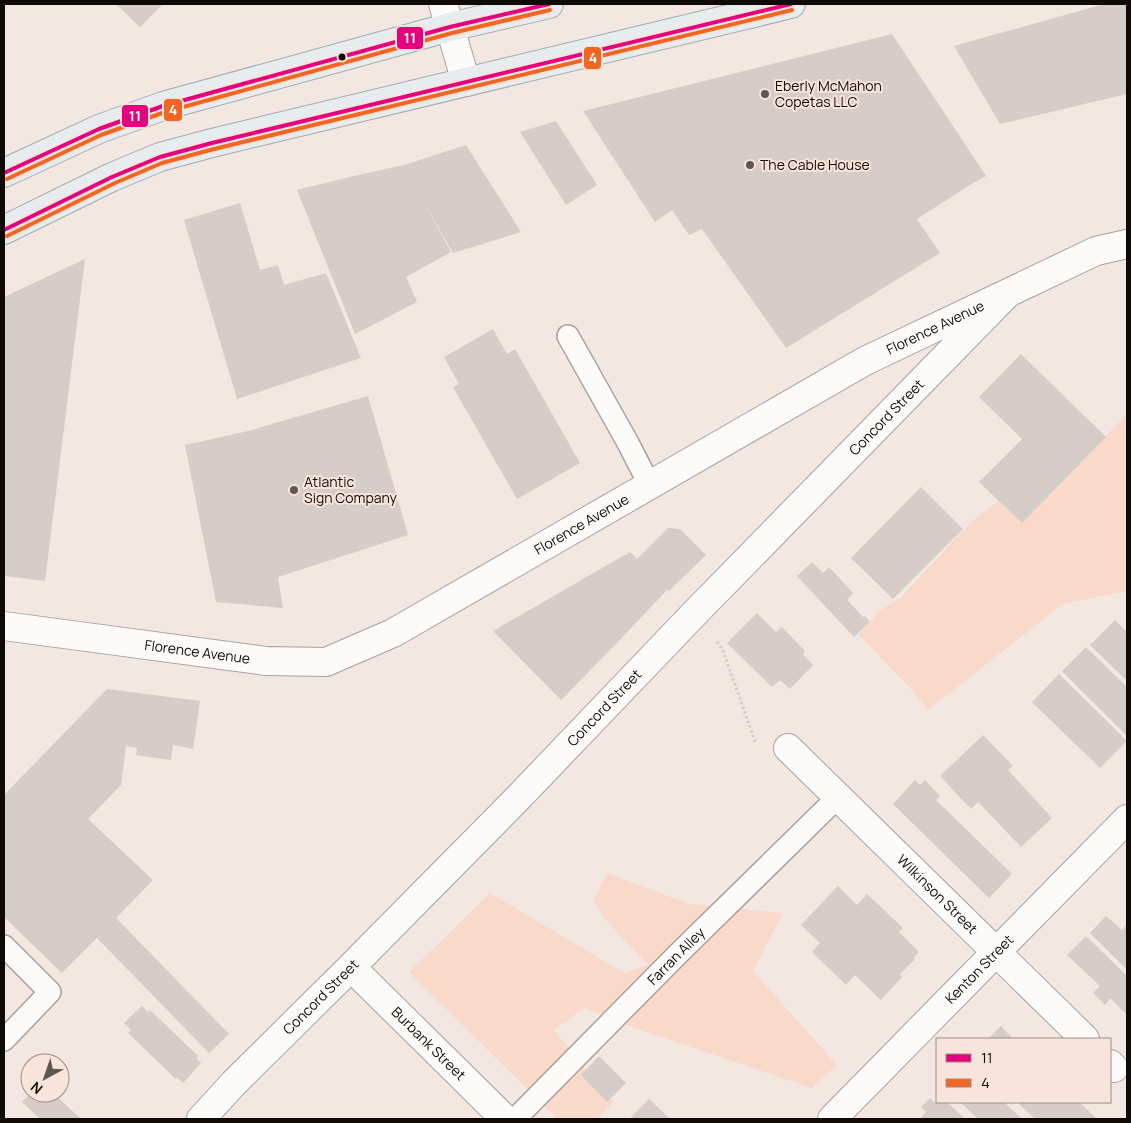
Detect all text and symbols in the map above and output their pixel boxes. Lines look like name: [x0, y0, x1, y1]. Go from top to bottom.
line badge: 11: [396, 26, 424, 50]
text: 11: [404, 28, 416, 47]
line badge: 4: [583, 46, 602, 70]
text: 4: [589, 48, 597, 67]
unlabelled marker: [337, 52, 347, 62]
place label: Eberly McMahon Copetas LLC: [775, 76, 882, 111]
marker: Eberly McMahon Copetas LLC: [759, 88, 771, 100]
line badge: 4: [163, 98, 183, 122]
text: 4: [169, 100, 177, 119]
line badge: 11: [121, 104, 149, 128]
text: 11: [129, 106, 141, 125]
place label: The Cable House: [760, 155, 870, 174]
marker: The Cable House: [744, 159, 756, 171]
street label: Florence Avenue: [883, 296, 987, 358]
street label: Concord Street: [844, 374, 928, 459]
place label: Atlantic Sign Company: [304, 472, 398, 507]
marker: Atlantic Sign Company: [288, 484, 300, 496]
street label: Florence Avenue: [531, 489, 632, 559]
street label: Florence Avenue: [143, 635, 251, 668]
street label: Concord Street: [563, 665, 645, 750]
street label: Wilkinson Street: [893, 850, 982, 938]
street label: Farran Alley: [643, 923, 709, 989]
street label: Kenton Street: [941, 930, 1017, 1008]
street label: Concord Street: [278, 955, 363, 1038]
street label: Burbank Street: [388, 1002, 471, 1084]
legend: [936, 1038, 1111, 1103]
text: 11: [981, 1047, 993, 1068]
north arrow: [20, 1053, 70, 1103]
text: 4: [981, 1072, 990, 1093]
text: N: [26, 1078, 46, 1099]

